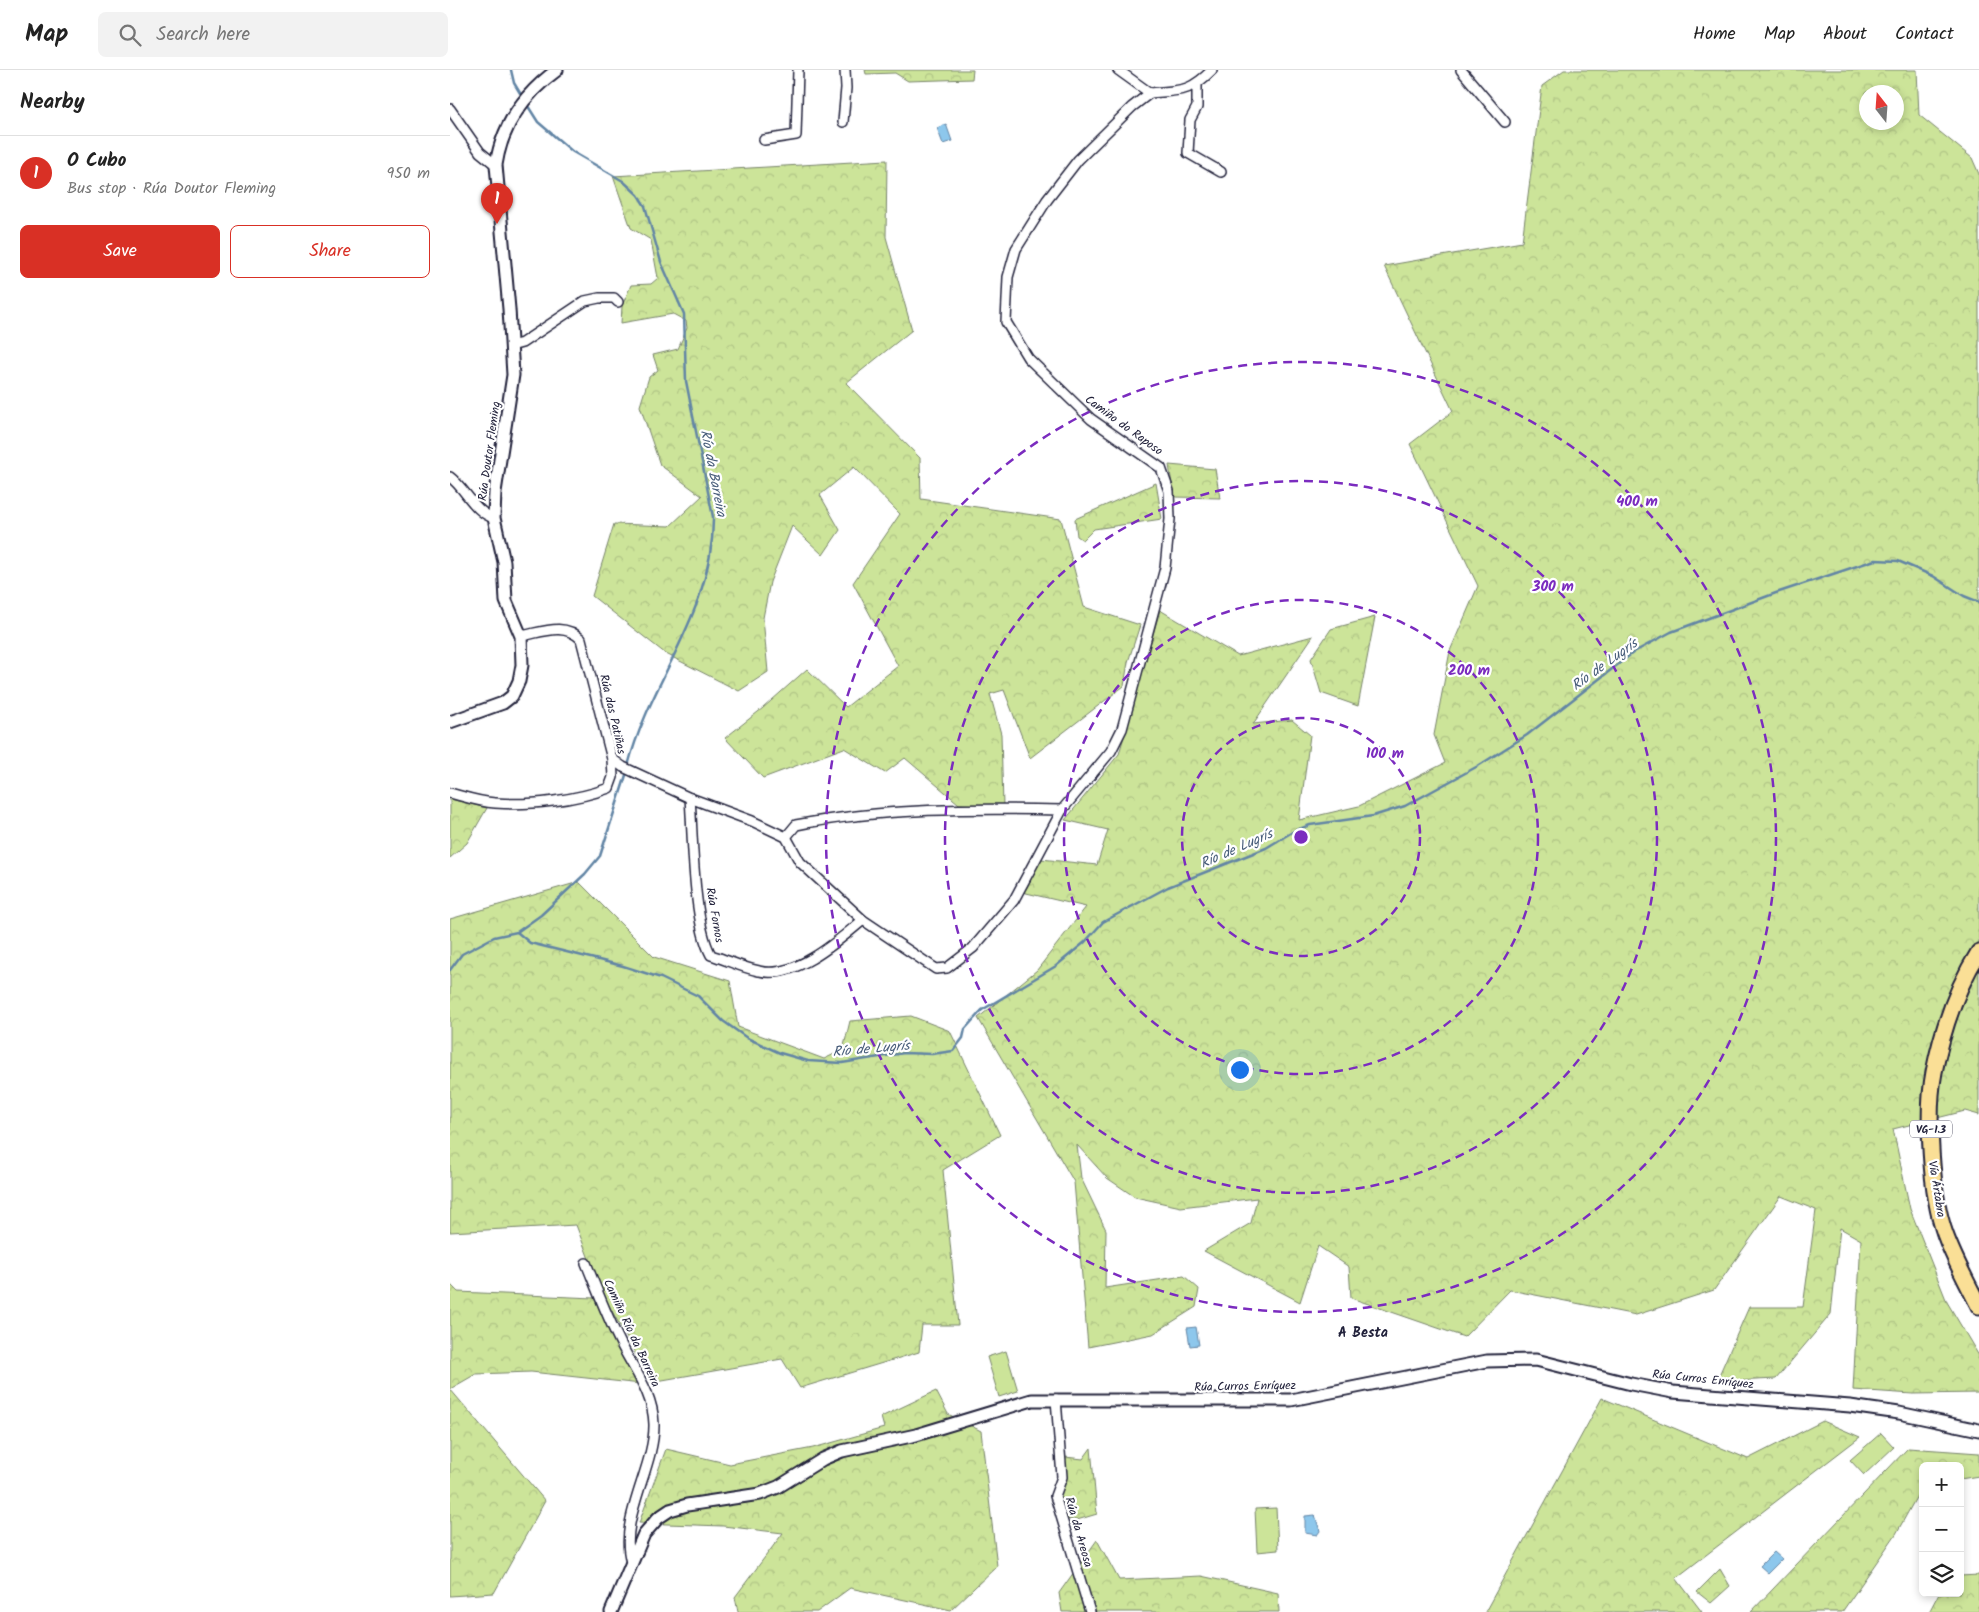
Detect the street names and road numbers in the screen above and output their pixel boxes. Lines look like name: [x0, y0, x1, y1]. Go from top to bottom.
street label: Camiño do Raposo: [1081, 391, 1167, 460]
street label: Rúa Doutor Fleming: [473, 400, 506, 502]
street label: Rúa das Patiñas: [594, 672, 631, 756]
street label: Rúa Fornos: [700, 886, 729, 944]
road number: VG-1.3: [1910, 1120, 1952, 1138]
street label: Vía Ártabra: [1923, 1159, 1950, 1219]
street label: Camiño Río da Barreira: [598, 1276, 665, 1391]
street label: Rúa Curros Enríquez: [1651, 1365, 1755, 1394]
street label: Rúa Curros Enríquez: [1194, 1376, 1296, 1397]
street label: Rúa da Areosa: [1059, 1495, 1098, 1570]

